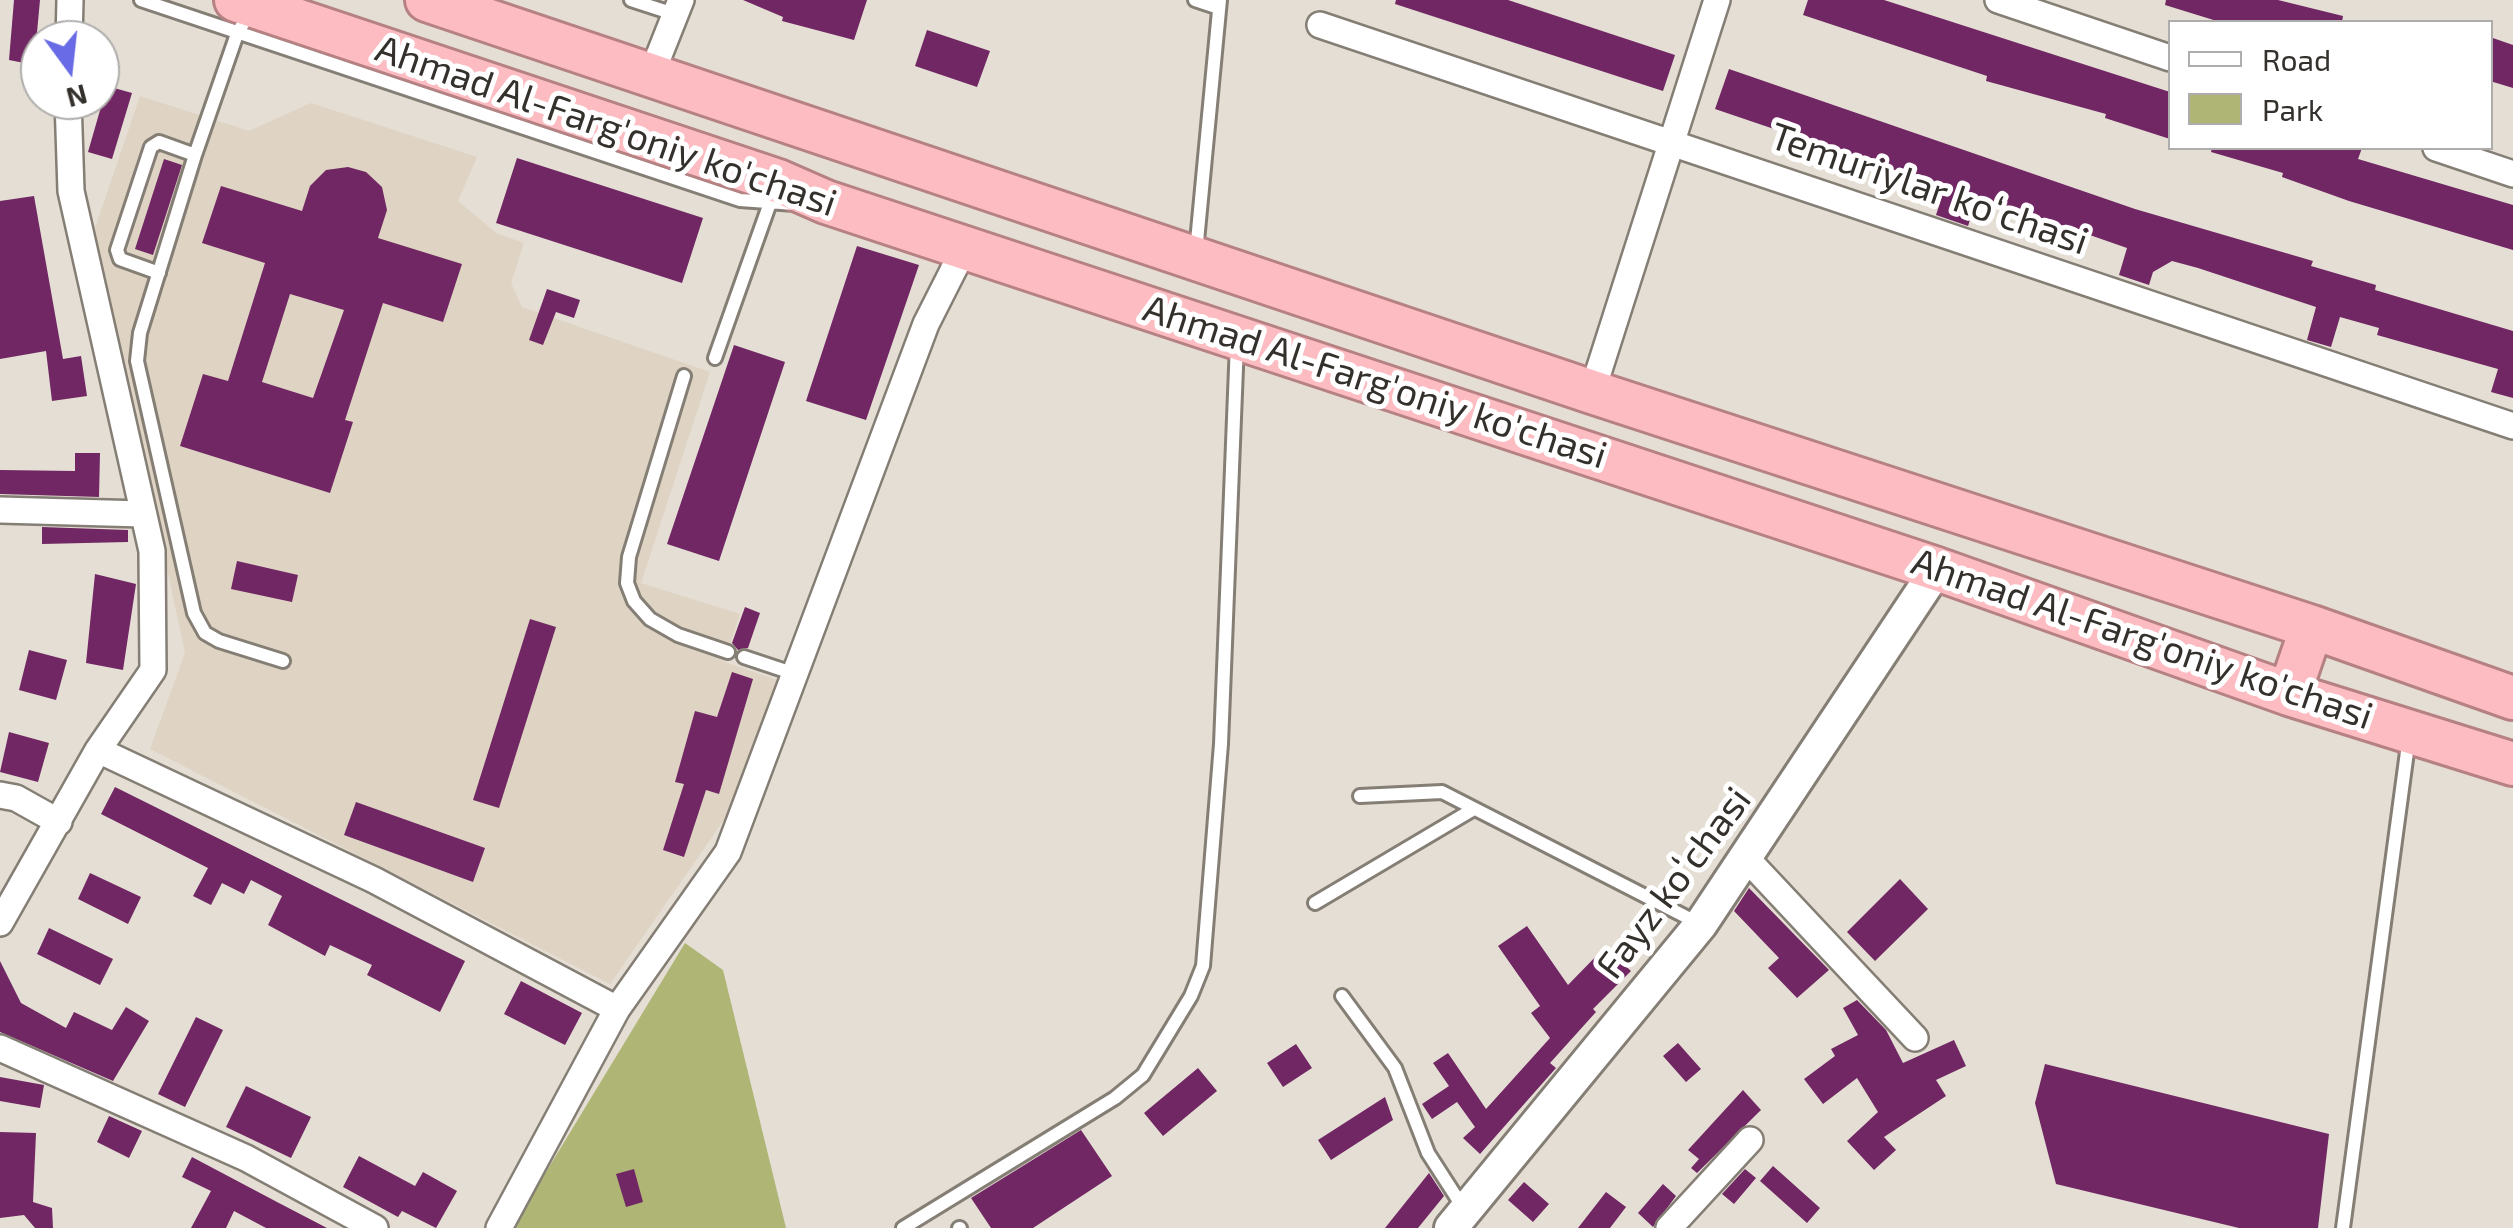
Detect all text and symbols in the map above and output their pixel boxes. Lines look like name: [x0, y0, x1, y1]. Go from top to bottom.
north arrow: [20, 20, 120, 120]
legend: [2168, 20, 2493, 150]
street label: Ahmad Al-Farg'oniy ko'chasi: [370, 26, 842, 226]
text: Road: [2262, 41, 2331, 77]
text: N: [63, 78, 91, 116]
text: Park: [2262, 91, 2323, 127]
street label: Temuriylar koʻchasi: [1764, 113, 2094, 265]
street label: Ahmad Al-Farg'oniy ko'chasi: [1138, 285, 1612, 479]
street label: Ahmad Al-Farg'oniy ko'chasi: [1906, 539, 2378, 739]
street label: Fayz koʻchasi: [1587, 778, 1761, 988]

